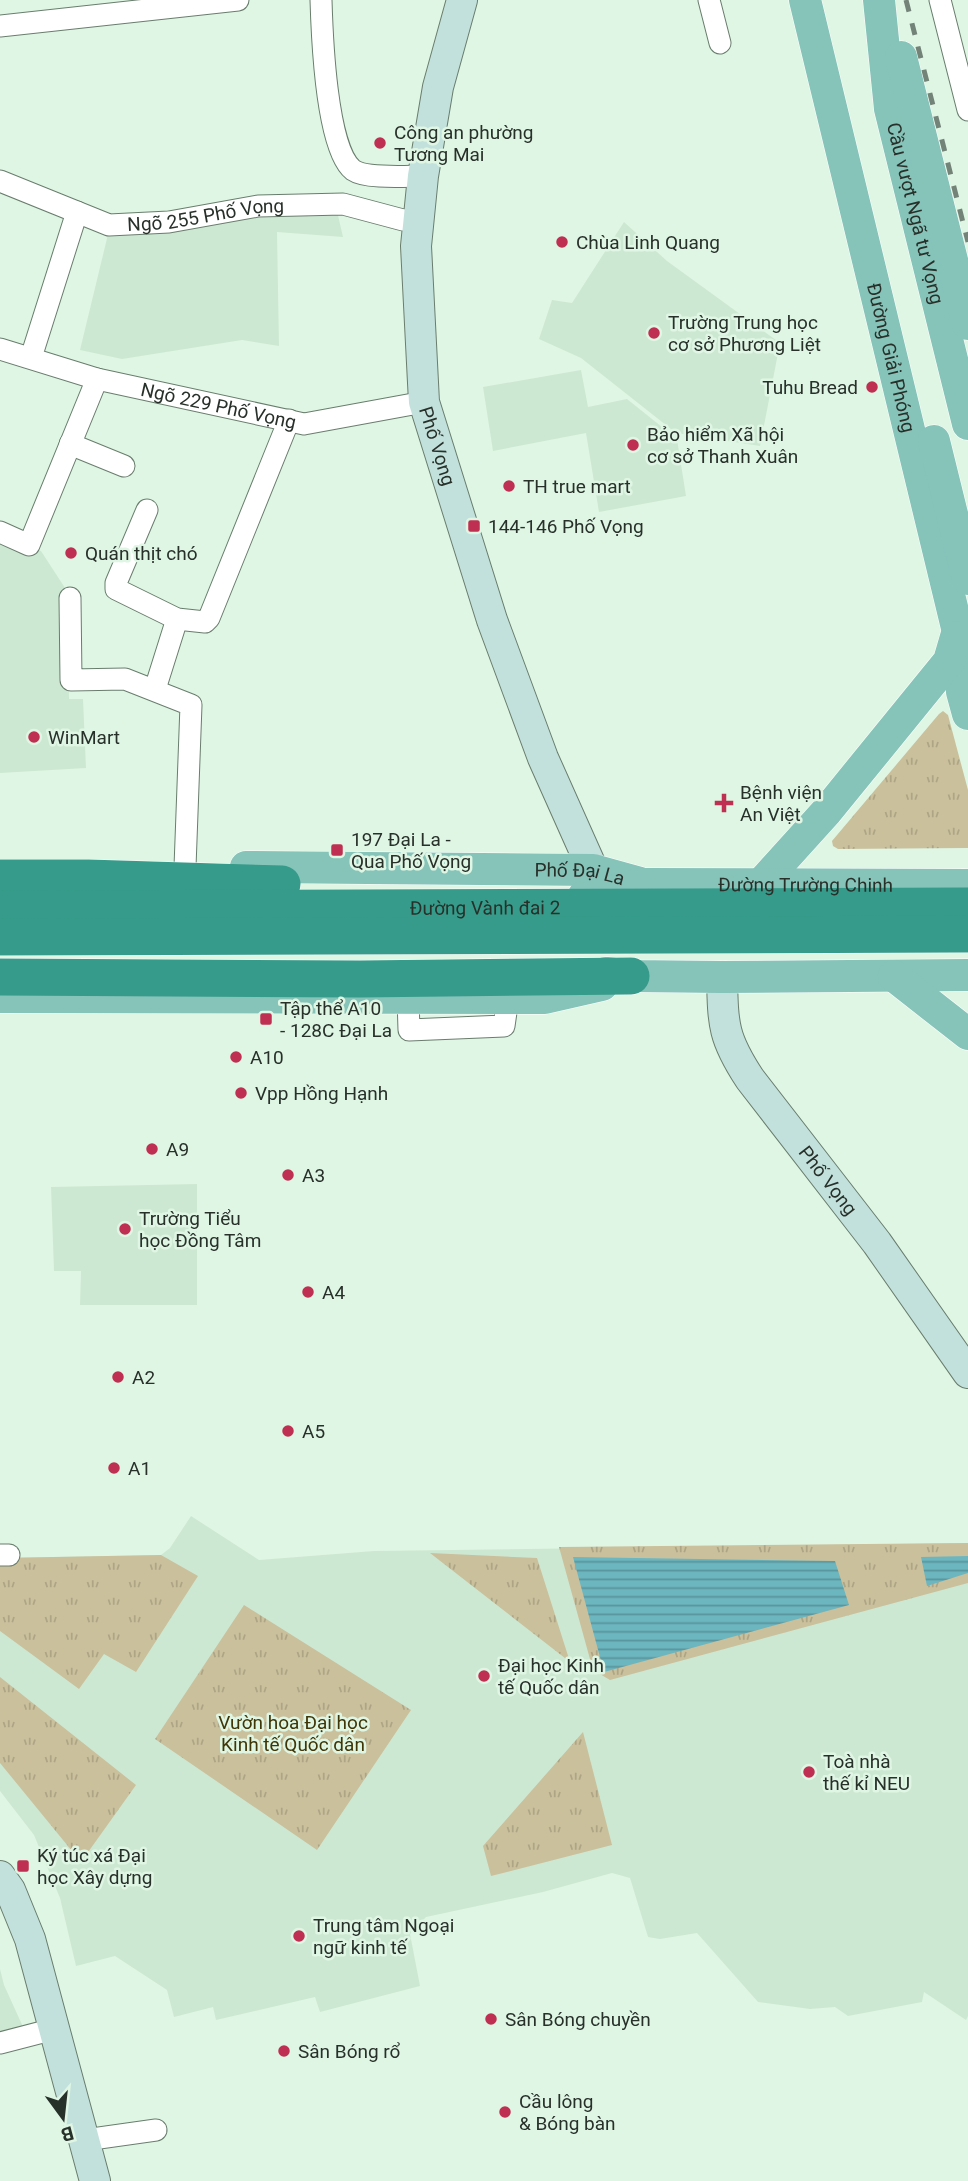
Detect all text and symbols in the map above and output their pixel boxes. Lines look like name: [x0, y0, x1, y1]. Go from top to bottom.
street label: Cầu vượt Ngã tư Vọng: [882, 120, 949, 307]
place label: Công an phường Tương Mai: [394, 121, 534, 166]
marker: Công an phường Tương Mai: [372, 135, 388, 151]
street label: Ngõ 255 Phố Vọng: [127, 194, 284, 236]
place label: Chùa Linh Quang: [576, 231, 720, 254]
marker: Chùa Linh Quang: [554, 234, 570, 250]
street label: Đường Giải Phóng: [862, 281, 920, 435]
place label: Trường Trung học cơ sở Phương Liệt: [668, 311, 821, 356]
marker: Trường Trung học cơ sở Phương Liệt: [646, 325, 662, 341]
place label: Tuhu Bread: [762, 376, 858, 399]
street label: Ngõ 229 Phố Vọng: [139, 378, 298, 434]
marker: Tuhu Bread: [864, 379, 880, 395]
street label: Phố Vọng: [414, 404, 460, 488]
place label: Bảo hiểm Xã hội cơ sở Thanh Xuân: [647, 423, 798, 468]
marker: Bảo hiểm Xã hội cơ sở Thanh Xuân: [625, 437, 641, 453]
place label: TH true mart: [523, 475, 631, 498]
marker: TH true mart: [501, 478, 517, 494]
place label: 144-146 Phố Vọng: [488, 515, 644, 538]
marker: 144-146 Phố Vọng: [466, 518, 482, 534]
place label: Quán thịt chó: [85, 542, 198, 565]
marker: Quán thịt chó: [63, 545, 79, 561]
place label: WinMart: [48, 726, 120, 749]
marker: WinMart: [26, 729, 42, 745]
place label: Bệnh viện An Việt: [740, 781, 822, 826]
marker: Bệnh viện An Việt: [714, 793, 734, 813]
place label: 197 Đại La - Qua Phố Vọng: [351, 828, 471, 873]
marker: 197 Đại La - Qua Phố Vọng: [329, 842, 345, 858]
street label: Phố Đại La: [534, 858, 627, 890]
street label: Đường Trường Chinh: [718, 873, 893, 897]
street label: Đường Vành đai 2: [410, 896, 560, 920]
place label: Tập thể A10 - 128C Đại La: [280, 997, 392, 1042]
marker: Tập thể A10 - 128C Đại La: [258, 1011, 274, 1027]
place label: A10: [250, 1046, 284, 1069]
marker: A10: [228, 1049, 244, 1065]
place label: Vpp Hồng Hạnh: [255, 1082, 388, 1105]
marker: Vpp Hồng Hạnh: [233, 1085, 249, 1101]
place label: A9: [166, 1138, 189, 1161]
marker: A9: [144, 1141, 160, 1157]
street label: Phố Vọng: [794, 1141, 862, 1220]
place label: A3: [302, 1164, 325, 1187]
marker: A3: [280, 1167, 296, 1183]
place label: Trường Tiểu học Đồng Tâm: [139, 1207, 261, 1252]
marker: Trường Tiểu học Đồng Tâm: [117, 1221, 133, 1237]
place label: A4: [322, 1281, 345, 1304]
marker: A4: [300, 1284, 316, 1300]
place label: A2: [132, 1366, 155, 1389]
marker: A2: [110, 1369, 126, 1385]
place label: A5: [302, 1420, 325, 1443]
marker: A5: [280, 1423, 296, 1439]
place label: A1: [128, 1457, 151, 1480]
marker: A1: [106, 1460, 122, 1476]
place label: Đại học Kinh tế Quốc dân: [498, 1654, 604, 1699]
marker: Đại học Kinh tế Quốc dân: [476, 1668, 492, 1684]
park label: Vườn hoa Đại học Kinh tế Quốc dân: [218, 1711, 368, 1756]
place label: Toà nhà thế kỉ NEU: [823, 1750, 910, 1795]
marker: Toà nhà thế kỉ NEU: [801, 1764, 817, 1780]
place label: Ký túc xá Đại học Xây dựng: [37, 1844, 152, 1889]
marker: Ký túc xá Đại học Xây dựng: [15, 1858, 31, 1874]
place label: Trung tâm Ngoại ngữ kinh tế: [313, 1914, 454, 1959]
marker: Trung tâm Ngoại ngữ kinh tế: [291, 1928, 307, 1944]
place label: Sân Bóng chuyền: [505, 2008, 651, 2031]
marker: Sân Bóng chuyền: [483, 2011, 499, 2027]
place label: Sân Bóng rổ: [298, 2040, 401, 2063]
marker: Sân Bóng rổ: [276, 2043, 292, 2059]
north arrow: [28, 2083, 98, 2153]
place label: Cầu lông & Bóng bàn: [519, 2090, 616, 2135]
marker: Cầu lông & Bóng bàn: [497, 2104, 513, 2120]
text: B: [58, 2121, 76, 2147]

